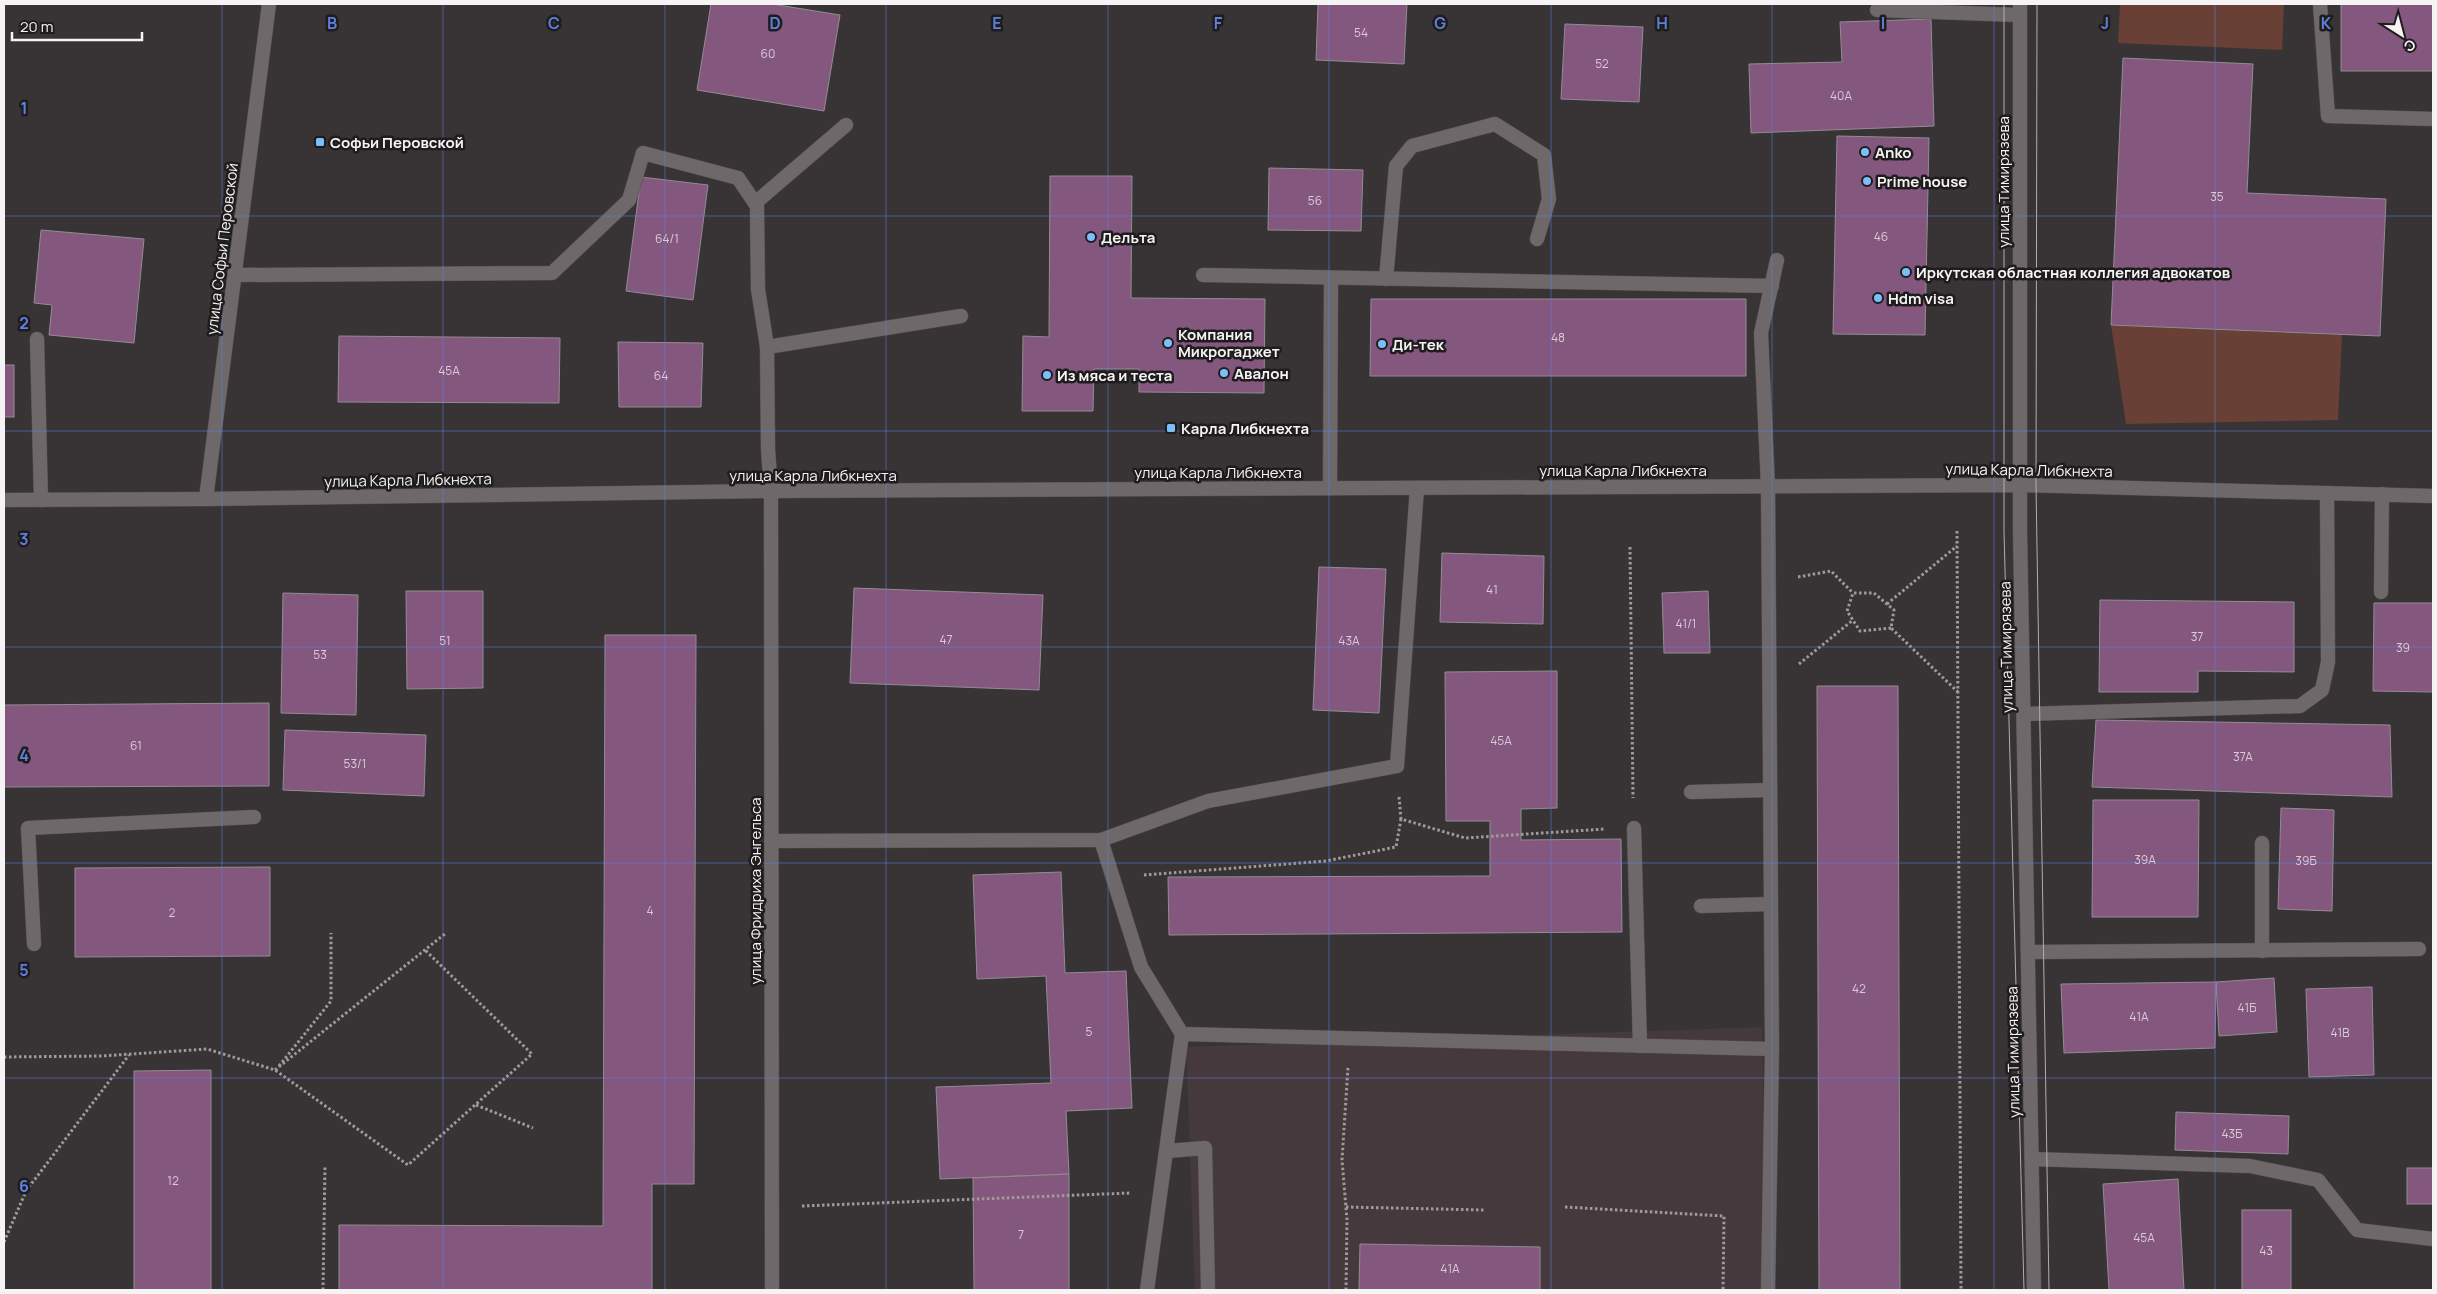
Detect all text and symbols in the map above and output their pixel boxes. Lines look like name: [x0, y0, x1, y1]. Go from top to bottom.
scale bar: [12, 10, 142, 42]
north arrow: [2377, 10, 2427, 60]
text: B: [327, 12, 337, 34]
text: C: [548, 12, 560, 34]
text: D: [769, 12, 781, 34]
text: E: [992, 12, 1002, 34]
text: F: [1214, 12, 1223, 34]
text: G: [1434, 12, 1446, 34]
text: H: [1656, 12, 1668, 34]
text: I: [1881, 12, 1885, 34]
text: J: [2101, 12, 2109, 34]
text: K: [2321, 12, 2332, 34]
text: 20 m: [20, 16, 53, 37]
house number: 54: [1354, 24, 1368, 41]
text: С: [2400, 35, 2420, 57]
house number: 60: [761, 45, 775, 62]
house number: 52: [1595, 55, 1609, 72]
house number: 40А: [1830, 87, 1852, 104]
text: 1: [20, 97, 28, 119]
street label: улица Тимирязева: [1993, 116, 2014, 248]
place label: Софьи Перовской: [330, 132, 464, 153]
marker: Софьи Перовской: [314, 136, 326, 148]
place label: Anko: [1875, 142, 1912, 163]
marker: Anko: [1859, 146, 1871, 158]
street label: улица Софьи Перовской: [201, 162, 243, 336]
place label: Prime house: [1877, 171, 1967, 192]
marker: Prime house: [1861, 175, 1873, 187]
house number: 35: [2210, 188, 2224, 205]
house number: 56: [1308, 192, 1322, 209]
place label: Дельта: [1101, 227, 1155, 248]
house number: 46: [1874, 228, 1888, 245]
house number: 64/1: [655, 230, 679, 247]
marker: Дельта: [1085, 231, 1097, 243]
place label: Иркутская областная коллегия адвокатов: [1916, 262, 2230, 283]
marker: Иркутская областная коллегия адвокатов: [1900, 266, 1912, 278]
place label: Hdm visa: [1888, 288, 1954, 309]
marker: Hdm visa: [1872, 292, 1884, 304]
text: 2: [19, 312, 29, 334]
place label: Компания Микрогаджет: [1178, 324, 1280, 362]
house number: 48: [1551, 329, 1565, 346]
place label: Ди-тек: [1392, 334, 1445, 355]
marker: Компания Микрогаджет: [1162, 337, 1174, 349]
marker: Ди-тек: [1376, 338, 1388, 350]
house number: 45А: [438, 362, 460, 379]
place label: Авалон: [1234, 363, 1289, 384]
place label: Из мяса и теста: [1057, 365, 1172, 386]
house number: 64: [654, 367, 668, 384]
marker: Авалон: [1218, 367, 1230, 379]
marker: Из мяса и теста: [1041, 369, 1053, 381]
place label: Карла Либкнехта: [1181, 418, 1309, 439]
marker: Карла Либкнехта: [1165, 422, 1177, 434]
street label: улица Карла Либкнехта: [1945, 458, 2113, 482]
street label: улица Карла Либкнехта: [1539, 460, 1707, 481]
street label: улица Карла Либкнехта: [1134, 462, 1302, 483]
street label: улица Карла Либкнехта: [729, 465, 897, 486]
street label: улица Карла Либкнехта: [324, 468, 492, 492]
text: 3: [19, 528, 29, 550]
house number: 41: [1486, 581, 1498, 598]
street label: улица Тимирязева: [1994, 581, 2018, 713]
house number: 41/1: [1675, 615, 1697, 632]
house number: 37: [2191, 628, 2203, 645]
house number: 47: [939, 631, 953, 648]
house number: 51: [439, 632, 451, 649]
house number: 43А: [1338, 632, 1360, 649]
house number: 39: [2396, 639, 2410, 656]
house number: 53: [313, 646, 327, 663]
house number: 45А: [1490, 732, 1512, 749]
house number: 61: [130, 737, 142, 754]
text: 4: [19, 744, 29, 766]
house number: 37А: [2233, 748, 2253, 765]
house number: 53/1: [344, 755, 366, 772]
street label: улица Фридриха Энгельса: [745, 797, 766, 985]
house number: 39А: [2134, 851, 2156, 868]
house number: 39Б: [2295, 852, 2317, 869]
house number: 4: [646, 902, 654, 919]
house number: 2: [169, 904, 176, 921]
text: 5: [19, 959, 29, 981]
house number: 42: [1852, 980, 1866, 997]
street label: улица Тимирязева: [2001, 986, 2025, 1118]
house number: 41Б: [2237, 999, 2257, 1016]
house number: 41А: [2129, 1008, 2149, 1025]
house number: 5: [1086, 1023, 1093, 1040]
house number: 41В: [2330, 1024, 2350, 1041]
house number: 43Б: [2222, 1125, 2242, 1142]
house number: 12: [167, 1172, 179, 1189]
text: 6: [19, 1175, 29, 1197]
house number: 7: [1018, 1226, 1024, 1243]
house number: 45А: [2133, 1229, 2155, 1246]
house number: 43: [2259, 1242, 2273, 1259]
house number: 41А: [1440, 1260, 1460, 1277]

